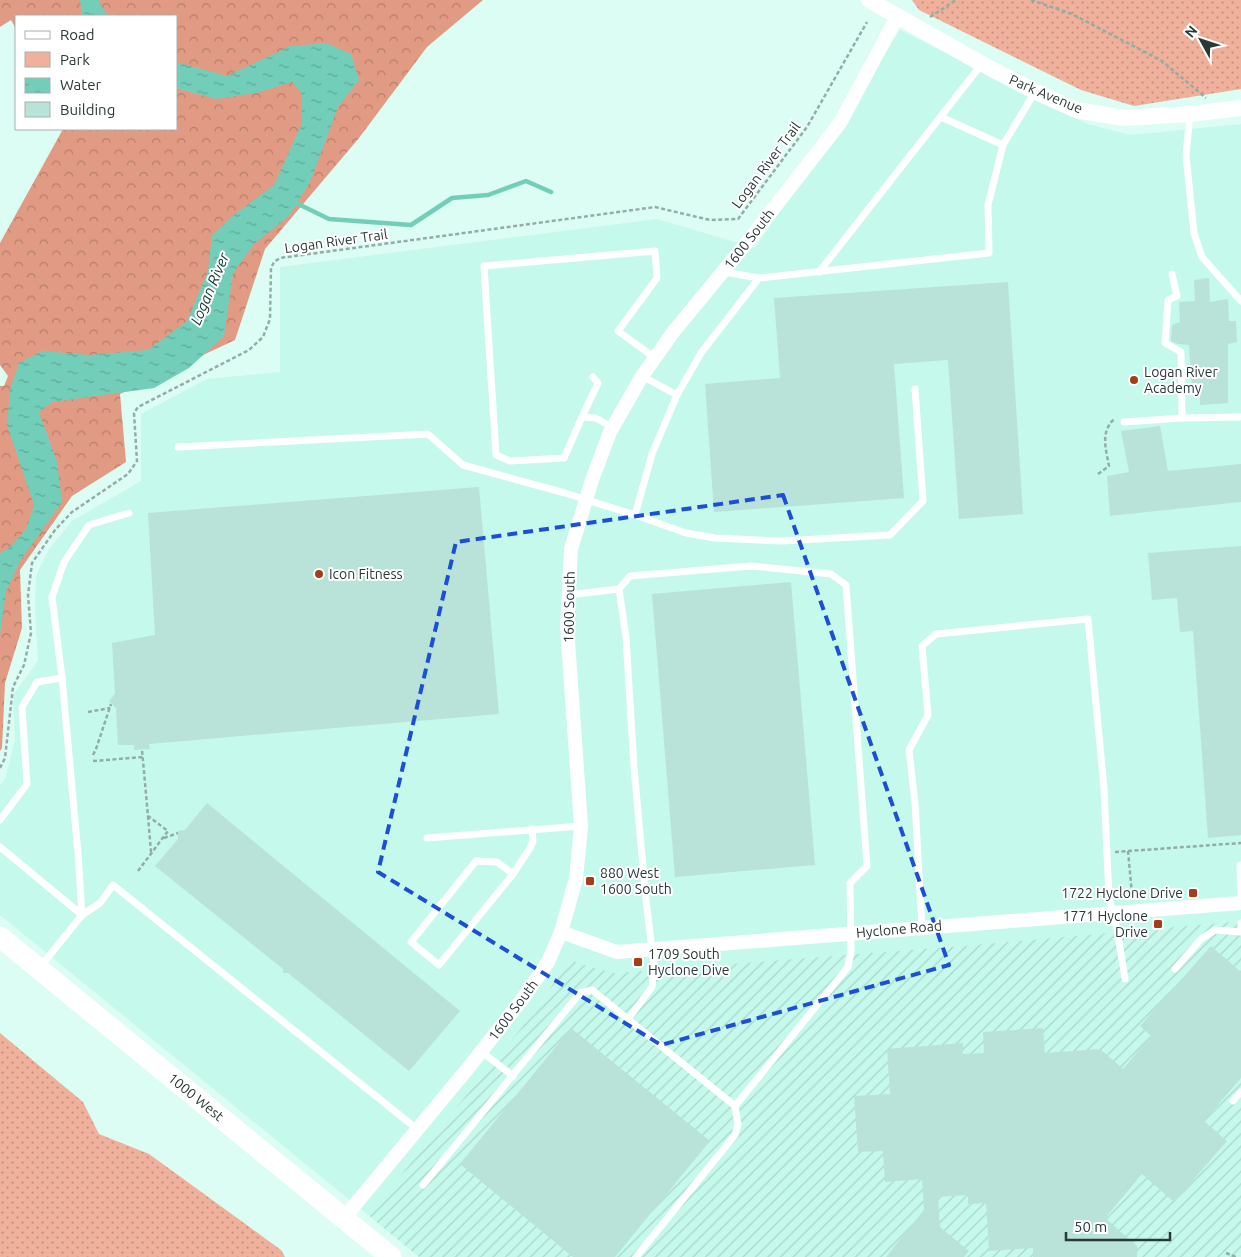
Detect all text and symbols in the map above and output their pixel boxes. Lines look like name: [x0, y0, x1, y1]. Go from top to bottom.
legend: [15, 15, 178, 130]
north arrow: [1176, 15, 1226, 65]
text: N: [1182, 22, 1201, 41]
text: Road: [60, 26, 95, 43]
text: Park: [60, 51, 90, 68]
street label: Park Avenue: [1007, 71, 1085, 117]
text: Water: [60, 76, 101, 93]
text: Building: [60, 101, 115, 118]
street label: Logan River Trail: [728, 118, 804, 211]
street label: 1600 South: [721, 206, 777, 272]
street label: Logan River Trail: [283, 226, 389, 256]
water label: Logan River: [187, 249, 233, 327]
place label: Logan River Academy: [1144, 364, 1218, 396]
marker: Logan River Academy: [1128, 374, 1140, 386]
place label: Icon Fitness: [329, 566, 403, 582]
marker: Icon Fitness: [313, 568, 325, 580]
street label: 1600 South: [560, 571, 578, 643]
place label: 880 West 1600 South: [600, 865, 672, 897]
marker: 880 West 1600 South: [584, 875, 596, 887]
place label: 1722 Hyclone Drive: [1061, 885, 1183, 901]
marker: 1722 Hyclone Drive: [1187, 887, 1199, 899]
place label: 1771 Hyclone Drive: [1063, 908, 1148, 940]
street label: Hyclone Road: [855, 917, 943, 941]
marker: 1771 Hyclone Drive: [1152, 918, 1164, 930]
place label: 1709 South Hyclone Dive: [648, 946, 730, 978]
marker: 1709 South Hyclone Dive: [632, 956, 644, 968]
street label: 1600 South: [485, 977, 541, 1043]
street label: 1000 West: [165, 1070, 227, 1125]
scale bar: [1066, 1210, 1170, 1242]
text: 50 m: [1074, 1218, 1107, 1235]

